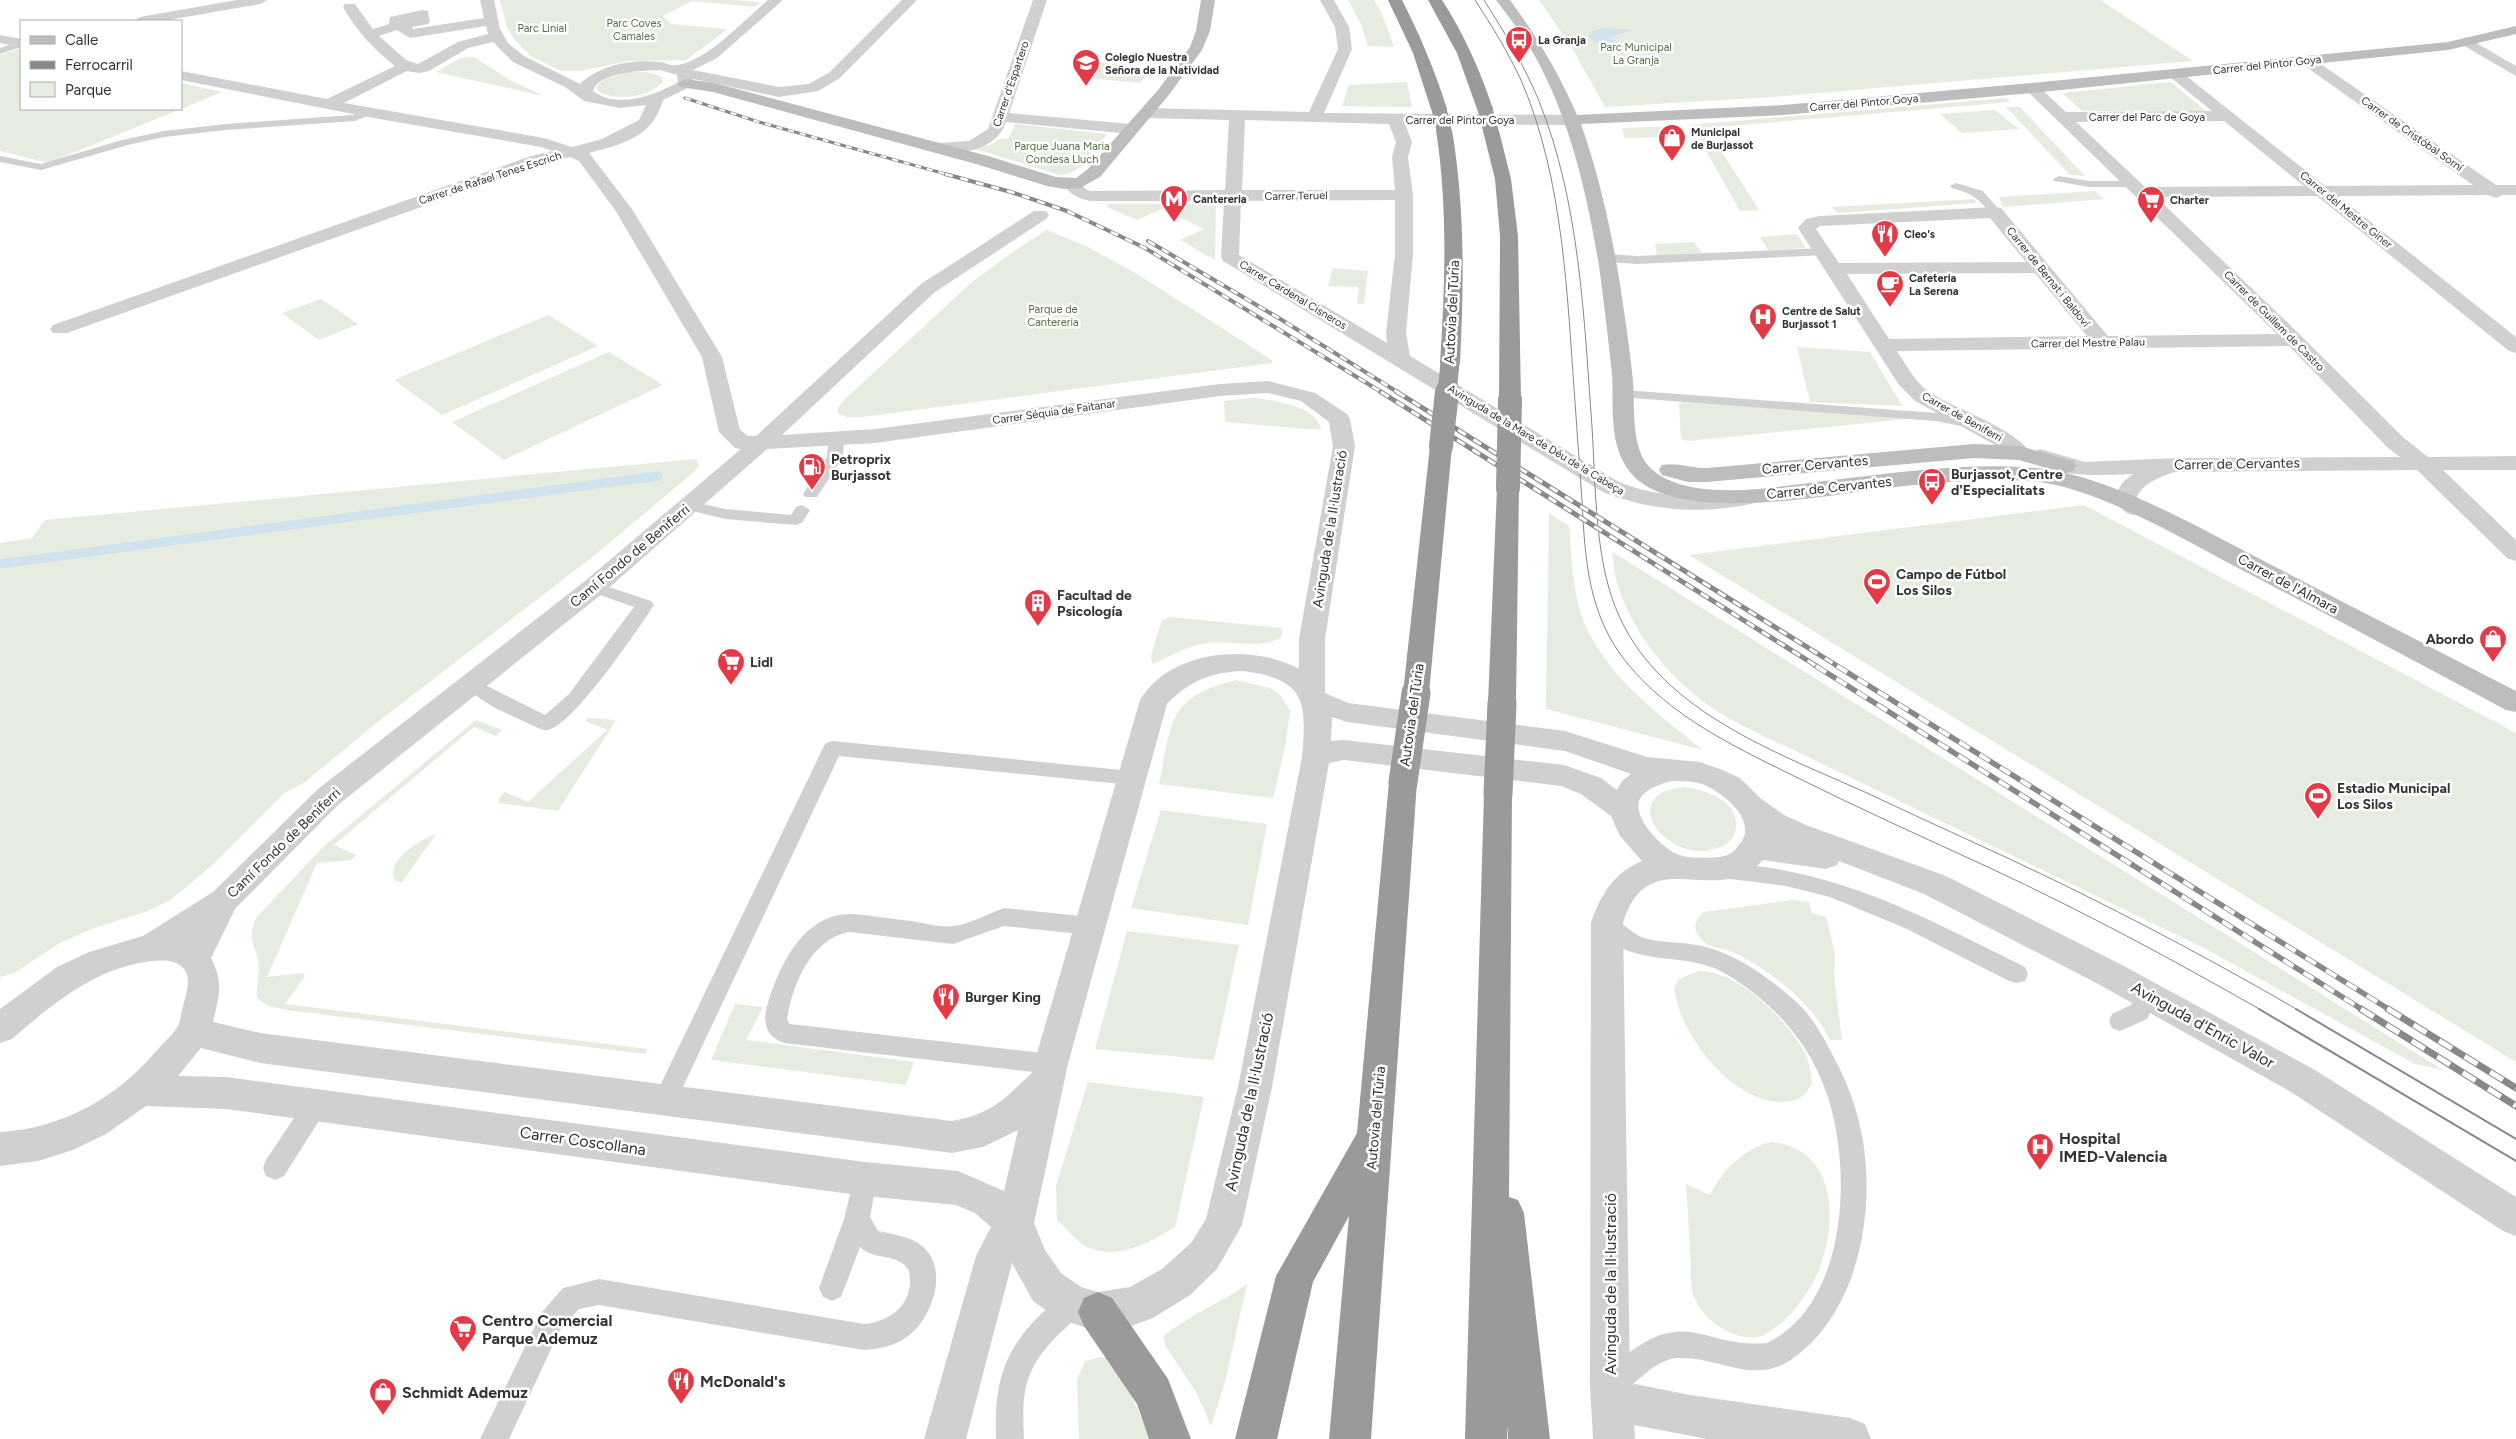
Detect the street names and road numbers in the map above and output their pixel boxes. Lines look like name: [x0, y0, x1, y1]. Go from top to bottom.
street label: Carrer d'Espartero: [990, 39, 1032, 129]
street label: Carrer del Pintor Goya: [2212, 53, 2322, 77]
street label: Carrer del Pintor Goya: [1809, 92, 1919, 114]
street label: Carrer de Cristóbal Sorní: [2359, 94, 2466, 174]
street label: Carrer del Parc de Goya: [2089, 111, 2205, 124]
street label: Carrer del Pintor Goya: [1406, 114, 1514, 127]
street label: Carrer de Rafael Tenes Escrich: [417, 149, 563, 207]
street label: Carrer del Mestre Giner: [2297, 169, 2395, 251]
street label: Carrer Teruel: [1264, 189, 1328, 203]
street label: Carrer de Bernat i Baldoví: [2004, 224, 2093, 330]
street label: Carrer Cardenal Cisneros: [1237, 258, 1349, 332]
street label: Autovia del Túria: [1441, 260, 1463, 364]
street label: Carrer de Guillem de Castro: [2221, 268, 2327, 374]
street label: Carrer del Mestre Palau: [2031, 336, 2145, 350]
street label: Avinguda de la Mare de Déu de la Cabeça: [1445, 382, 1627, 498]
street label: Carrer de Beniferri: [1919, 389, 2005, 445]
street label: Carrer Séquia de Faitanar: [992, 397, 1117, 427]
street label: Avinguda de la Il·lustració: [1309, 449, 1351, 609]
street label: Carrer Cervantes: [1761, 452, 1869, 478]
street label: Carrer de Cervantes: [2174, 454, 2300, 474]
street label: Carrer de Cervantes: [1766, 473, 1892, 503]
street label: Camí Fondo de Beniferri: [567, 501, 693, 611]
street label: Carrer de l'Almara: [2235, 550, 2341, 618]
street label: Autovia del Túria: [1396, 662, 1428, 768]
street label: Camí Fondo de Beniferri: [224, 784, 344, 902]
street label: Avinguda d'Enric Valor: [2128, 978, 2278, 1073]
street label: Avinguda de la Il·lustració: [1221, 1011, 1277, 1193]
street label: Autovia del Túria: [1363, 1065, 1389, 1171]
street label: Carrer Coscollana: [519, 1123, 647, 1159]
street label: Avinguda de la Il·lustració: [1601, 1193, 1620, 1375]

